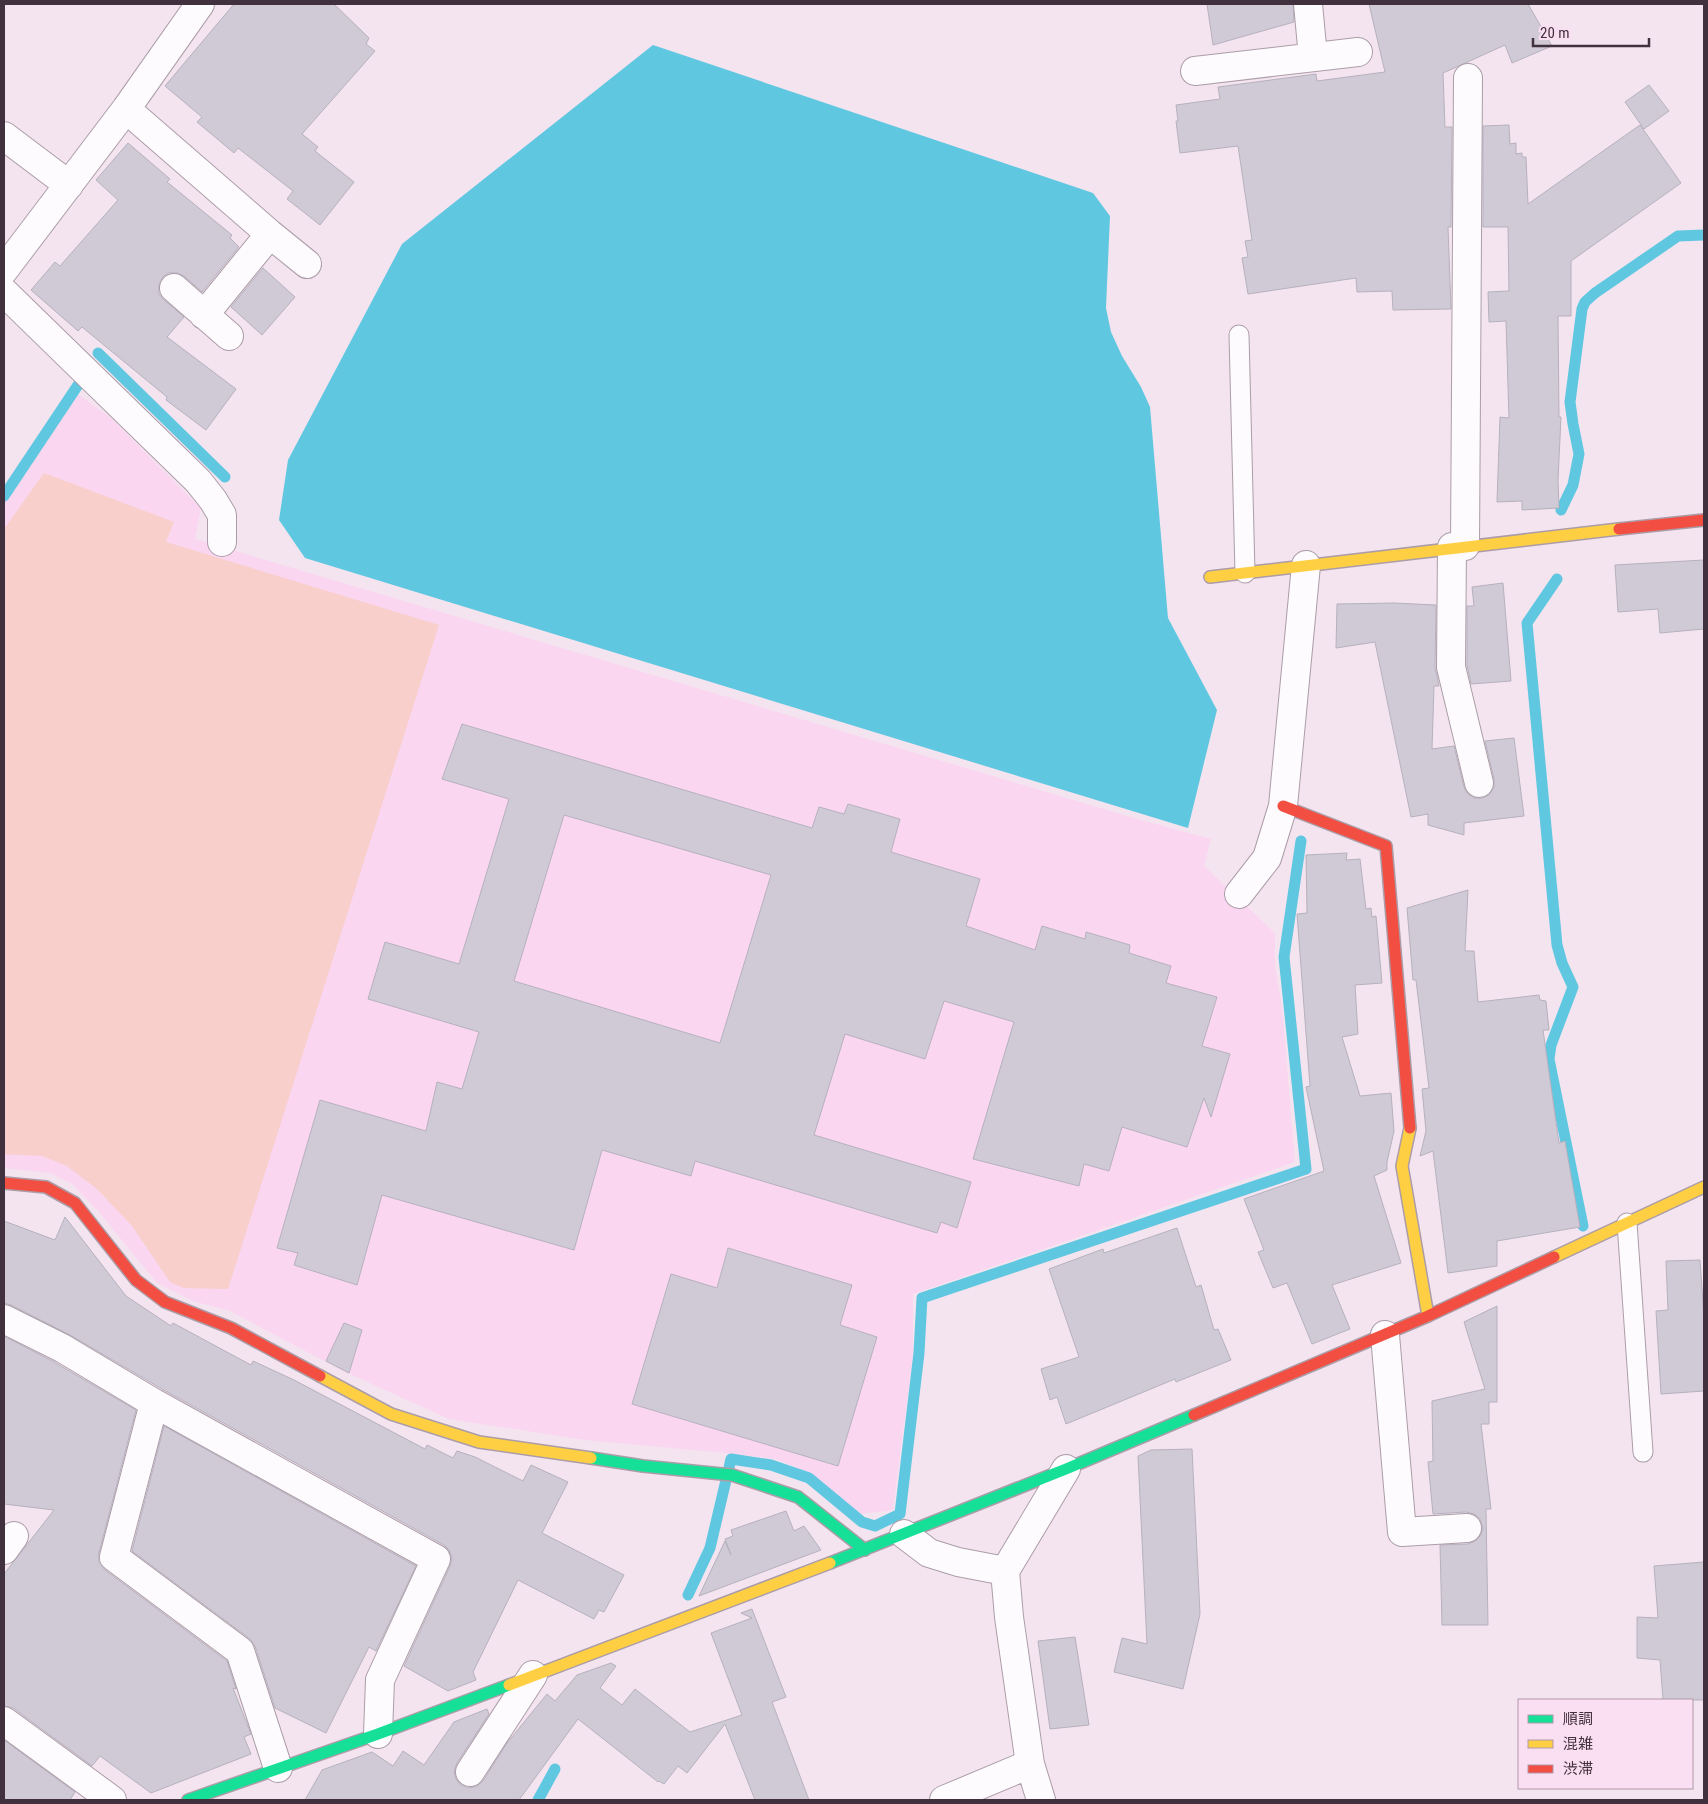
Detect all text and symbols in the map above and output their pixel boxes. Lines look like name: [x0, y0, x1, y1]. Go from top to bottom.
scale bar: [1533, 15, 1649, 47]
text: 20 m: [1540, 24, 1570, 42]
legend: [1518, 1699, 1693, 1789]
text: 順調: [1563, 1710, 1593, 1728]
text: 混雑: [1563, 1735, 1593, 1753]
text: 渋滞: [1563, 1760, 1593, 1778]

